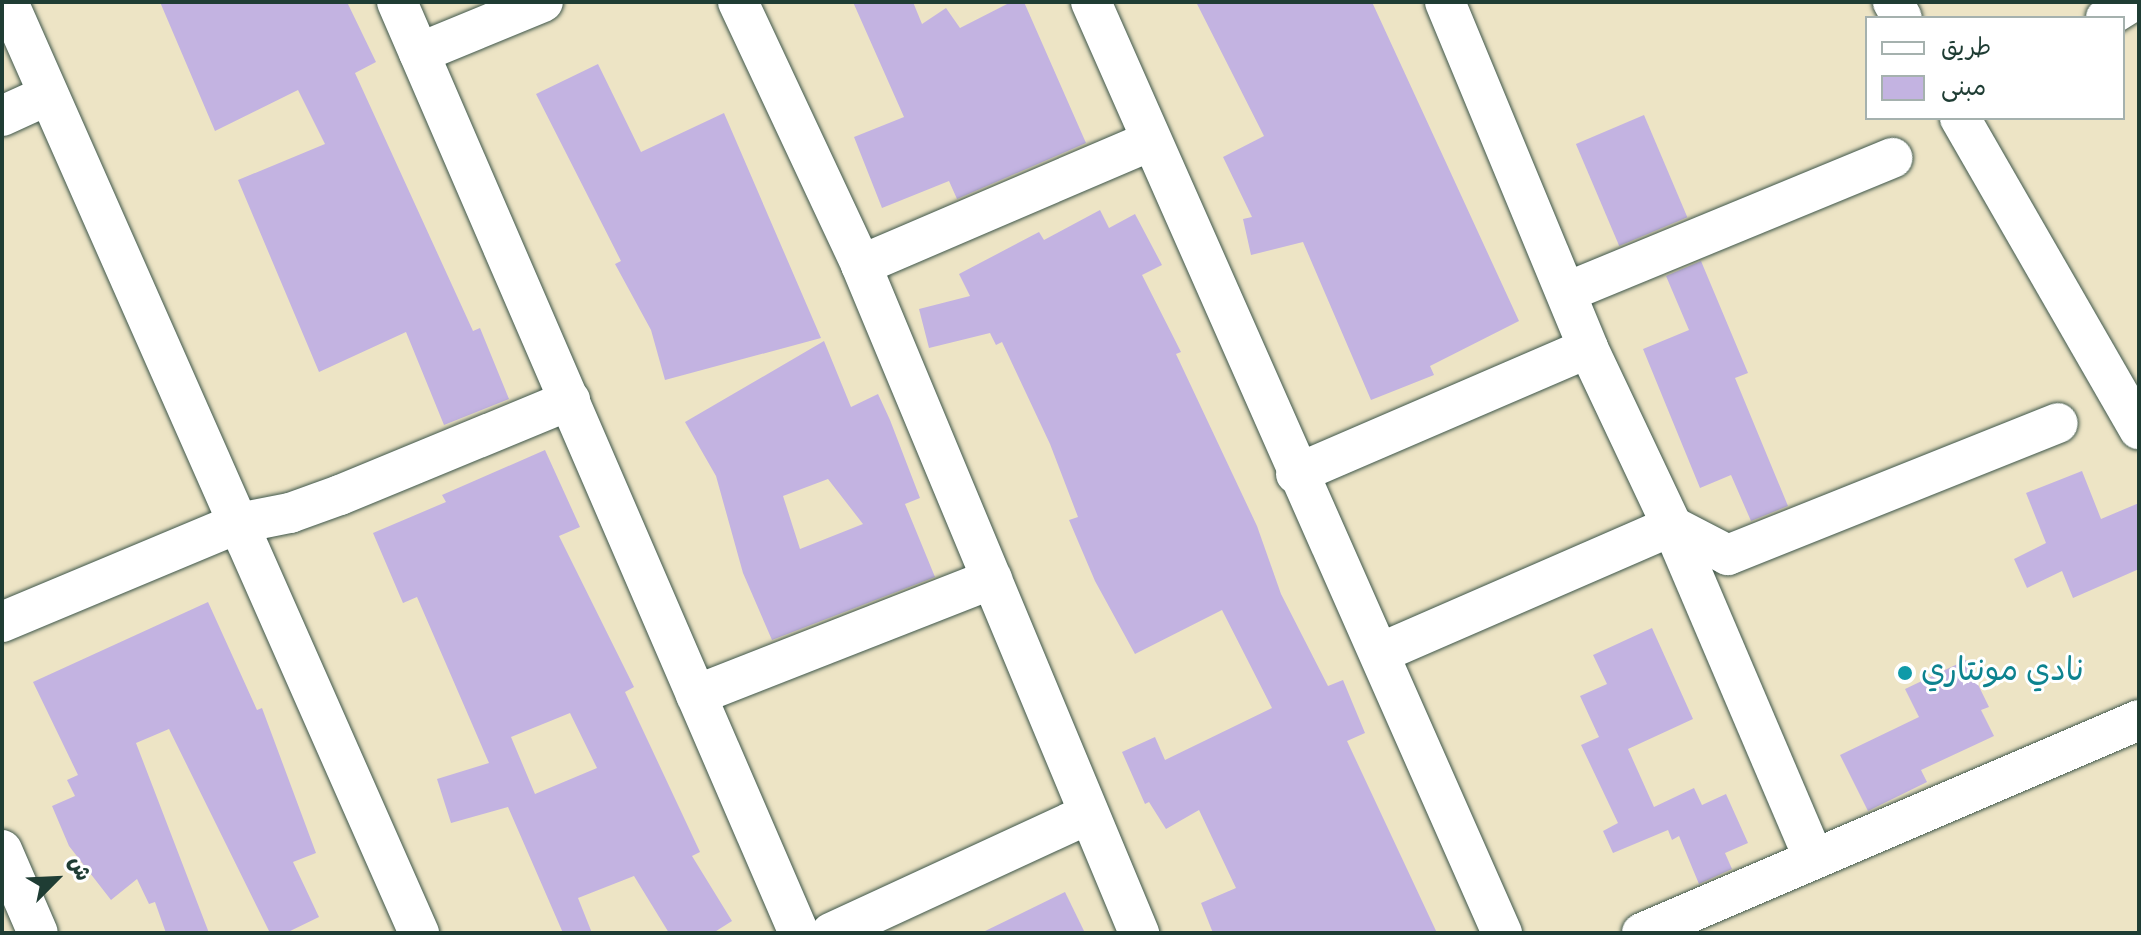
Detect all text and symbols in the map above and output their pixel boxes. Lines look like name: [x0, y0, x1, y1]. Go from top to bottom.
legend: [1865, 16, 2125, 120]
text: طريق: [1941, 32, 1991, 67]
text: مبنى: [1941, 72, 1986, 107]
place label: نادي مونتاري: [1921, 654, 2084, 692]
marker: نادي مونتاري: [1896, 664, 1914, 682]
north arrow: [16, 839, 96, 919]
text: ش: [58, 852, 97, 887]

